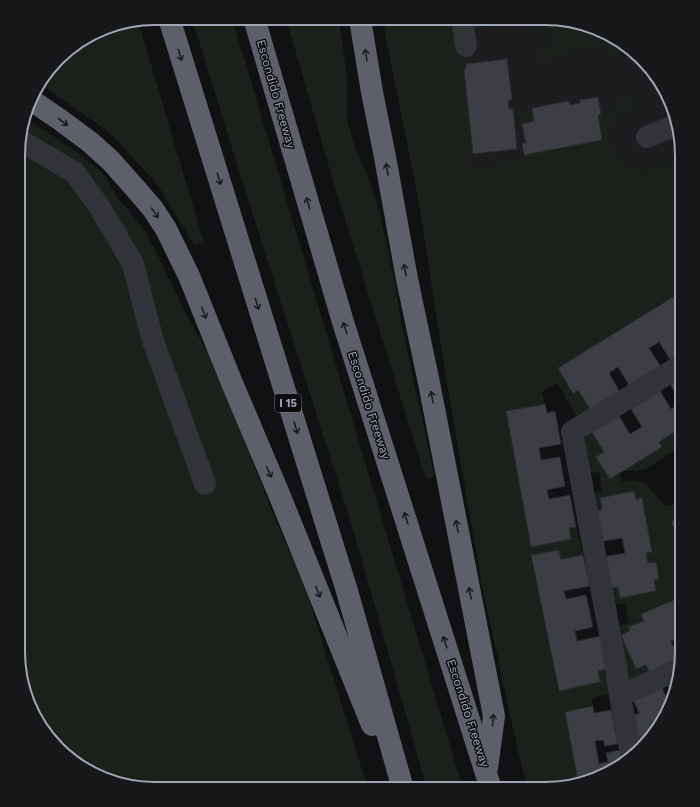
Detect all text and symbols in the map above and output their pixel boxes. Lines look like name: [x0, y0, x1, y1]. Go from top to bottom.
street label: Escondido Freeway: [254, 38, 298, 151]
one-way arrow: [177, 49, 184, 62]
one-way arrow: [362, 49, 370, 62]
one-way arrow: [58, 118, 69, 126]
one-way arrow: [383, 163, 391, 176]
one-way arrow: [216, 173, 223, 186]
one-way arrow: [304, 197, 311, 210]
one-way arrow: [151, 207, 159, 218]
one-way arrow: [401, 264, 409, 277]
one-way arrow: [254, 297, 261, 310]
one-way arrow: [200, 306, 208, 318]
one-way arrow: [341, 321, 348, 334]
street label: Escondido Freeway: [345, 349, 393, 461]
one-way arrow: [427, 391, 435, 404]
road number: I 15: [275, 394, 301, 412]
one-way arrow: [293, 421, 300, 434]
one-way arrow: [266, 465, 273, 477]
one-way arrow: [402, 512, 409, 525]
one-way arrow: [453, 520, 461, 533]
one-way arrow: [315, 585, 323, 597]
one-way arrow: [466, 586, 474, 599]
one-way arrow: [441, 636, 448, 649]
street label: Escondido Freeway: [444, 657, 492, 769]
one-way arrow: [490, 714, 497, 727]

